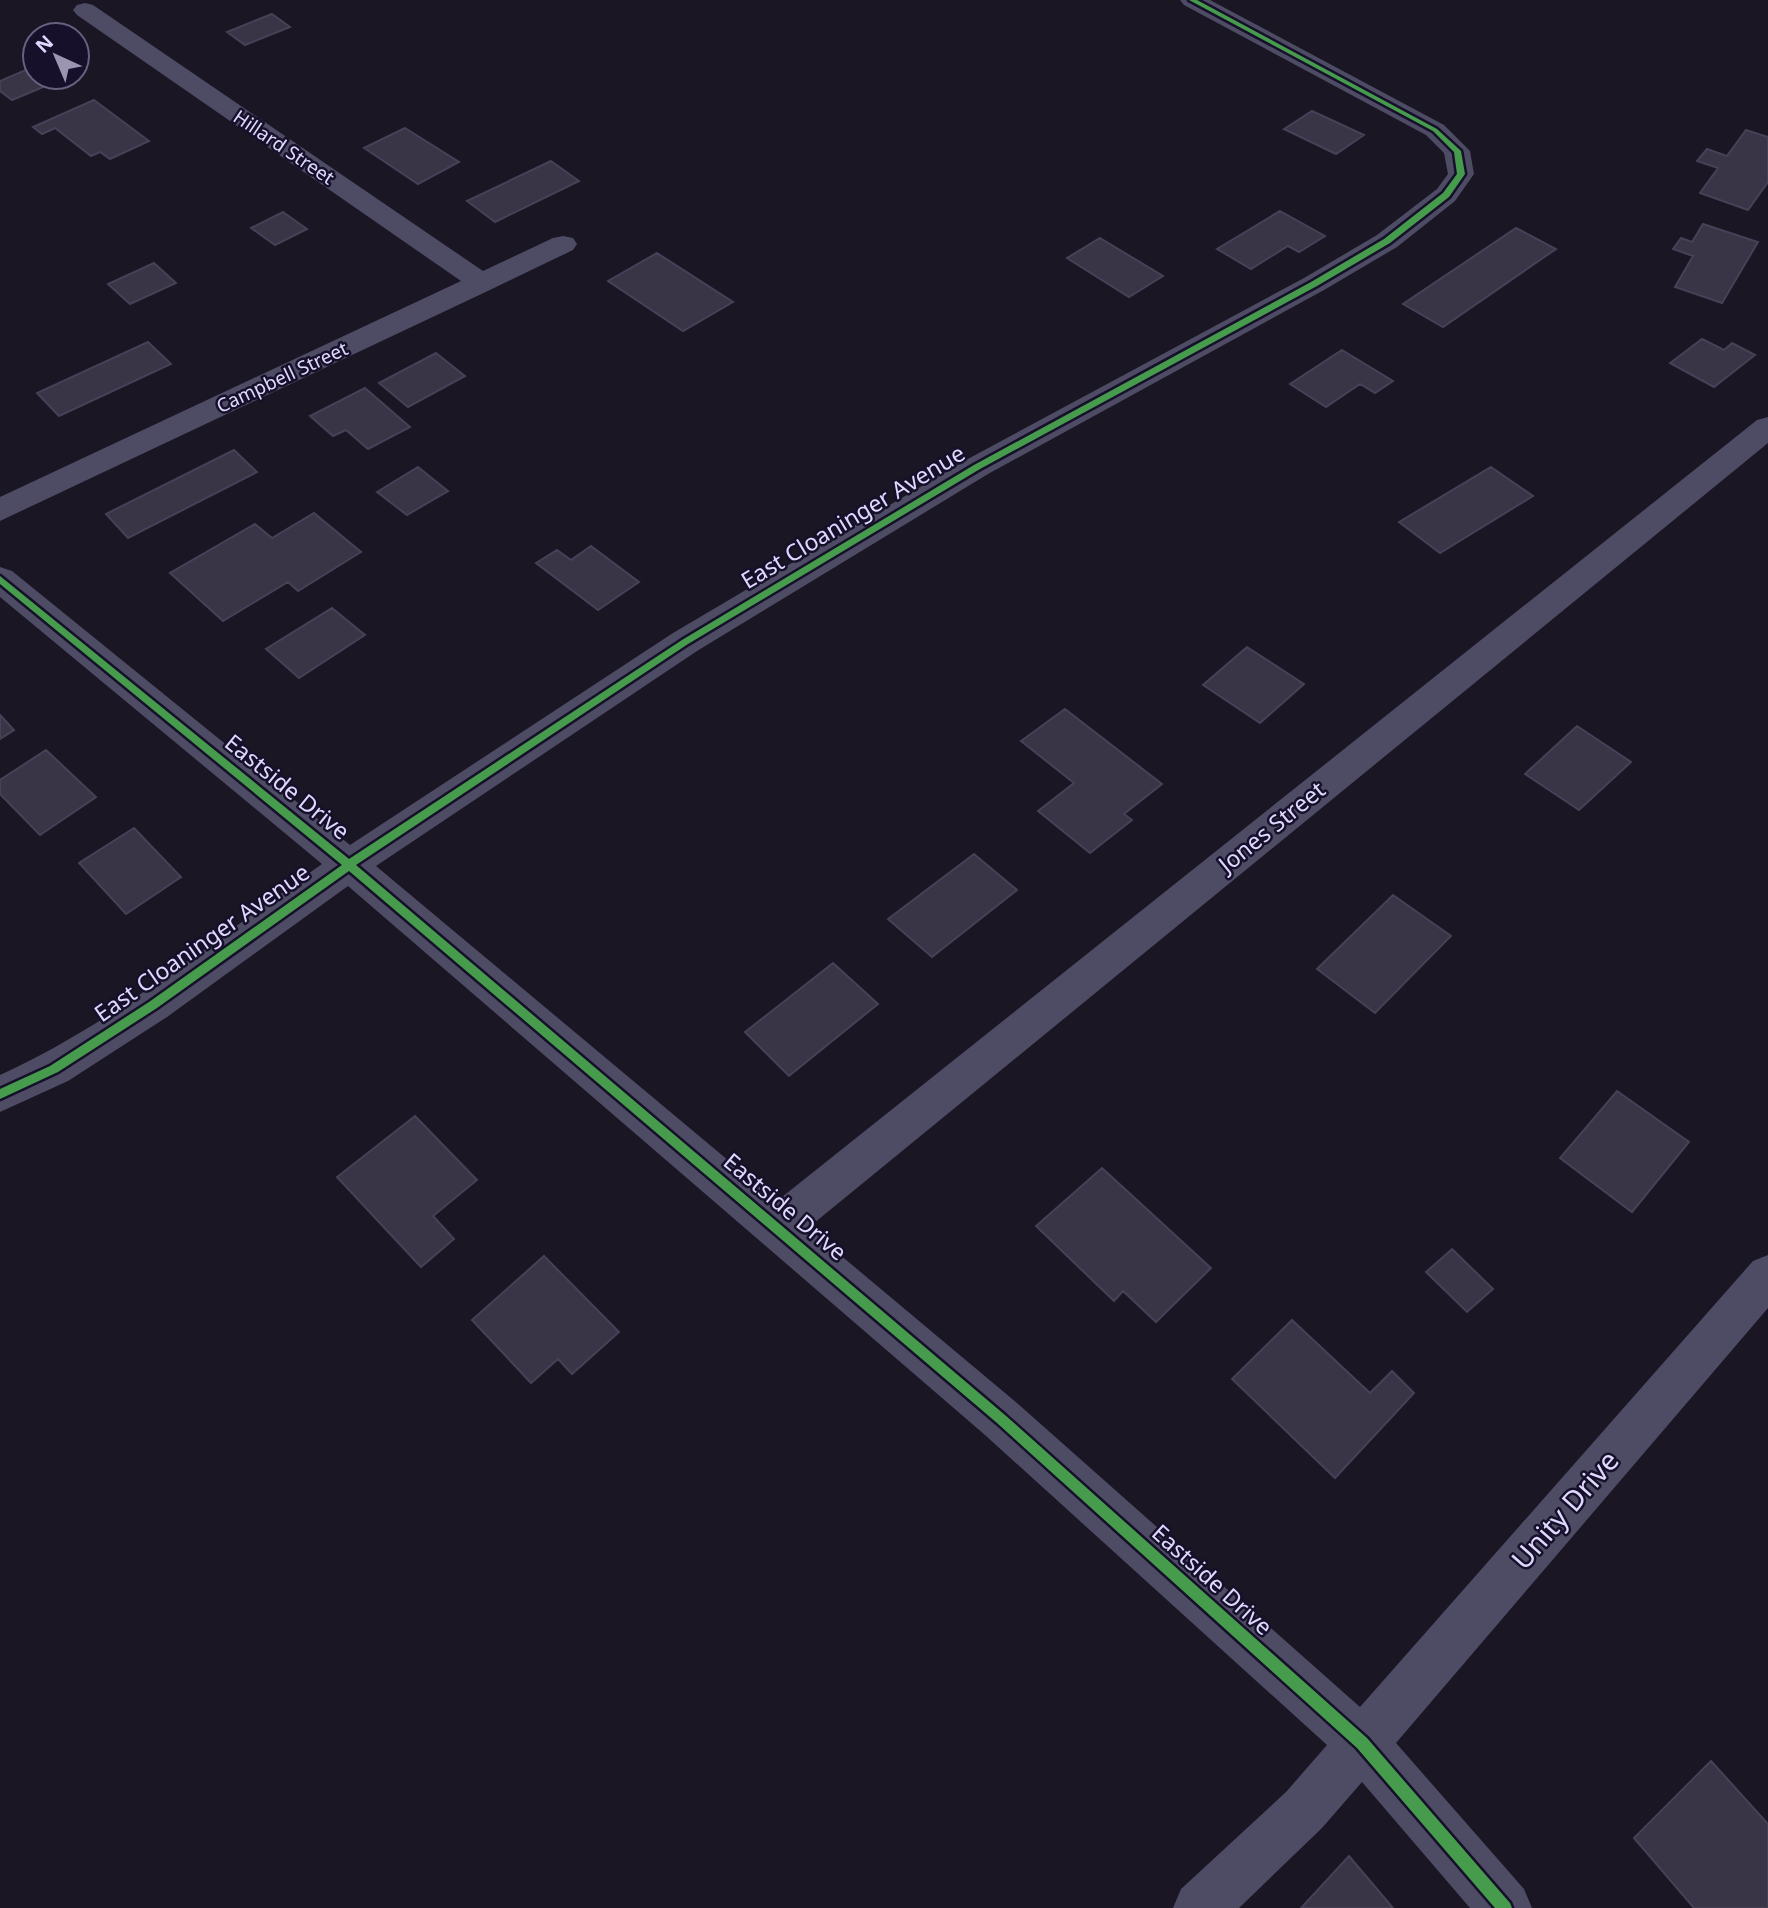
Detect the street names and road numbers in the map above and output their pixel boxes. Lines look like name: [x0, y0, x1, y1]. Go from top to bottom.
street label: Hillard Street: [228, 104, 340, 190]
street label: Campbell Street: [212, 335, 352, 419]
street label: East Cloaninger Avenue: [735, 437, 970, 596]
street label: Eastside Drive: [219, 726, 357, 846]
street label: Jones Street: [1210, 773, 1331, 880]
street label: East Cloaninger Avenue: [87, 856, 315, 1029]
street label: Eastside Drive: [717, 1145, 854, 1267]
street label: Unity Drive: [1502, 1442, 1626, 1577]
street label: Eastside Drive: [1146, 1517, 1280, 1642]

